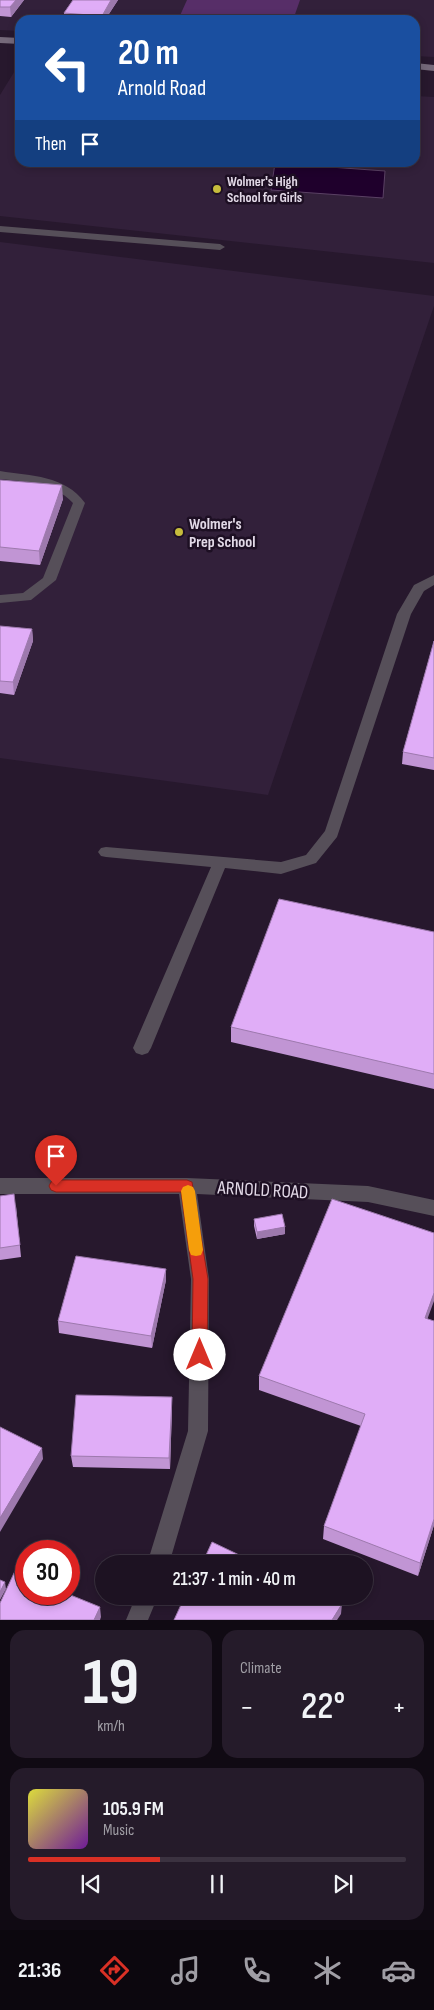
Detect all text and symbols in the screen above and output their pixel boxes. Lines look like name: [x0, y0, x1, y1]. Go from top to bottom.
text: 20 m: [118, 32, 179, 75]
icon: left: [35, 35, 100, 100]
text: Arnold Road: [118, 75, 206, 102]
icon: arrive: [76, 130, 104, 158]
text: Then: [35, 133, 66, 156]
place label: Wolmer's High School for Girls: [227, 173, 302, 206]
marker: Wolmer's High School for Girls: [211, 183, 223, 195]
place label: Wolmer's Prep School: [189, 515, 256, 552]
marker: Wolmer's Prep School: [173, 526, 185, 538]
pin: [35, 1135, 77, 1186]
icon: arrive: [42, 1142, 70, 1170]
street label: ARNOLD ROAD: [216, 1177, 309, 1204]
position arrow: [173, 1328, 225, 1380]
speed limit sign: 30: [15, 1540, 80, 1605]
text: 21:37 · 1 min · 40 m: [172, 1568, 296, 1591]
text: 19: [83, 1645, 139, 1723]
text: Climate: [240, 1659, 282, 1678]
text: 22°: [301, 1684, 345, 1729]
text: −: [240, 1691, 254, 1724]
text: +: [392, 1691, 406, 1724]
text: km/h: [97, 1717, 125, 1736]
text: 105.9 FM: [103, 1798, 164, 1821]
text: Music: [103, 1821, 134, 1840]
icon: previous: [77, 1870, 105, 1898]
icon: pause: [203, 1870, 231, 1898]
icon: next: [329, 1870, 357, 1898]
icon: directions: [97, 1953, 132, 1988]
icon: music: [168, 1953, 203, 1988]
icon: phone: [239, 1953, 274, 1988]
icon: climate: [310, 1953, 345, 1988]
icon: car: [381, 1953, 416, 1988]
text: 21:36: [18, 1957, 61, 1984]

